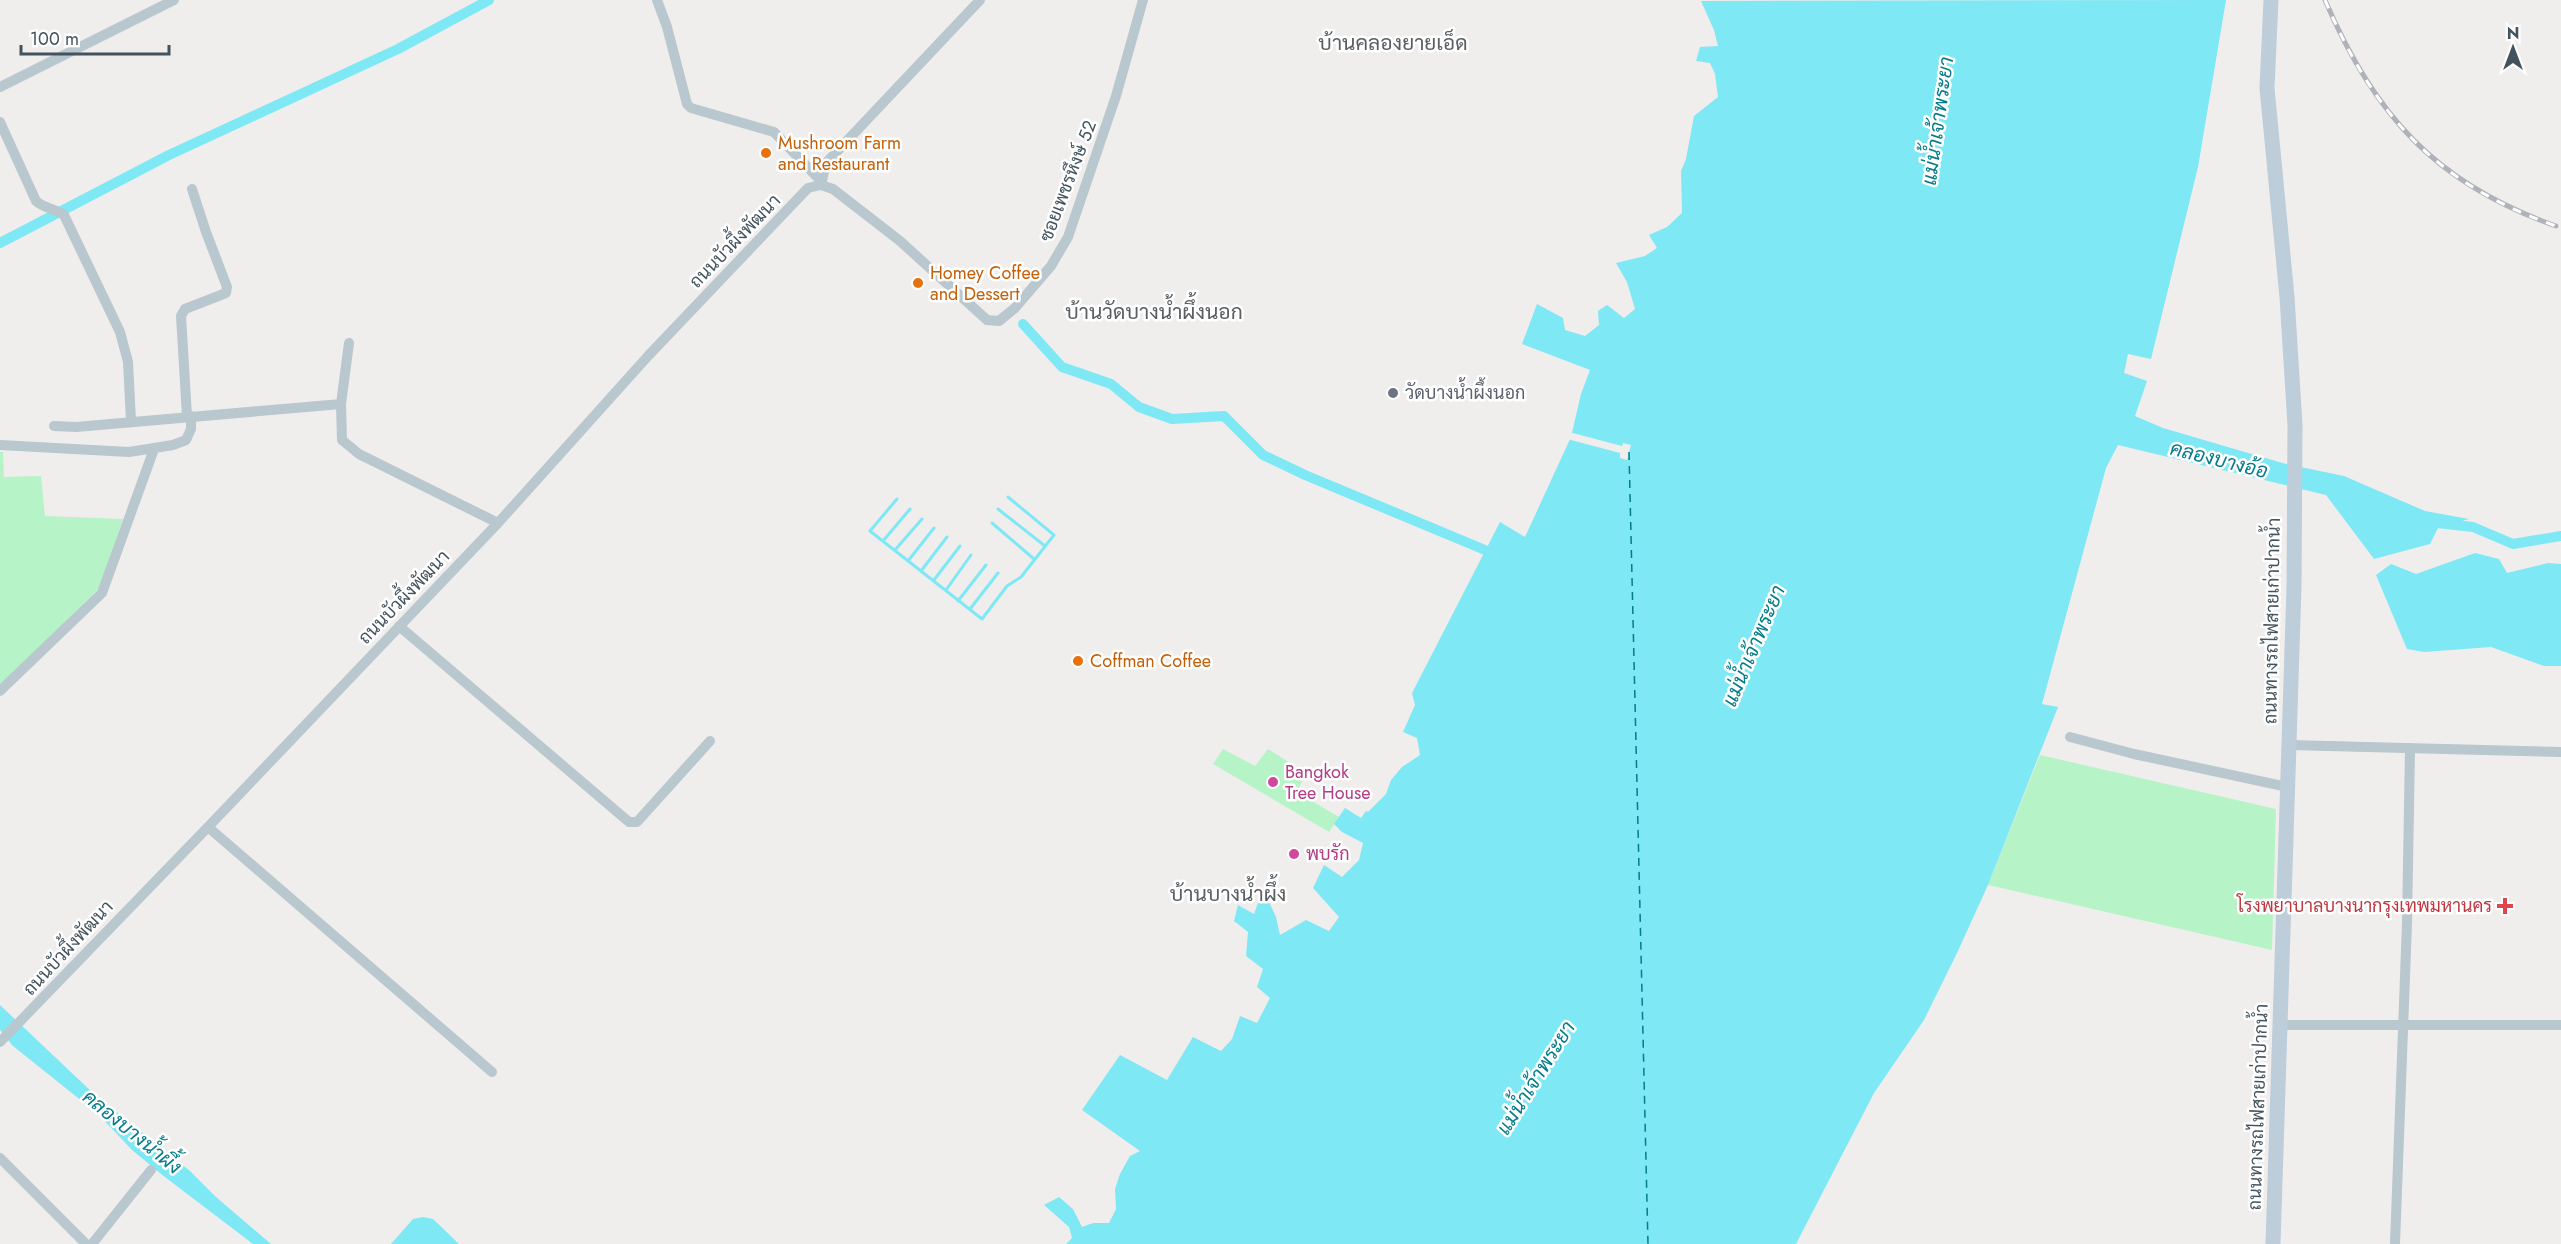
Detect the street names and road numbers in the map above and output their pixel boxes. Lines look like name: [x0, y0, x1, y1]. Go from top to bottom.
street label: ซอยเพชรหึงษ์ 52: [1033, 117, 1103, 245]
street label: ถนนบัวผึ้งพัฒนา: [681, 186, 787, 294]
street label: ถนนทางรถไฟสายเก่าปากน้ำ: [2254, 517, 2287, 724]
street label: ถนนบัวผึ้งพัฒนา: [350, 542, 456, 650]
street label: ถนนบัวผึ้งพัฒนา: [15, 893, 119, 1001]
street label: ถนนทางรถไฟสายเก่าปากน้ำ: [2238, 1003, 2275, 1211]

